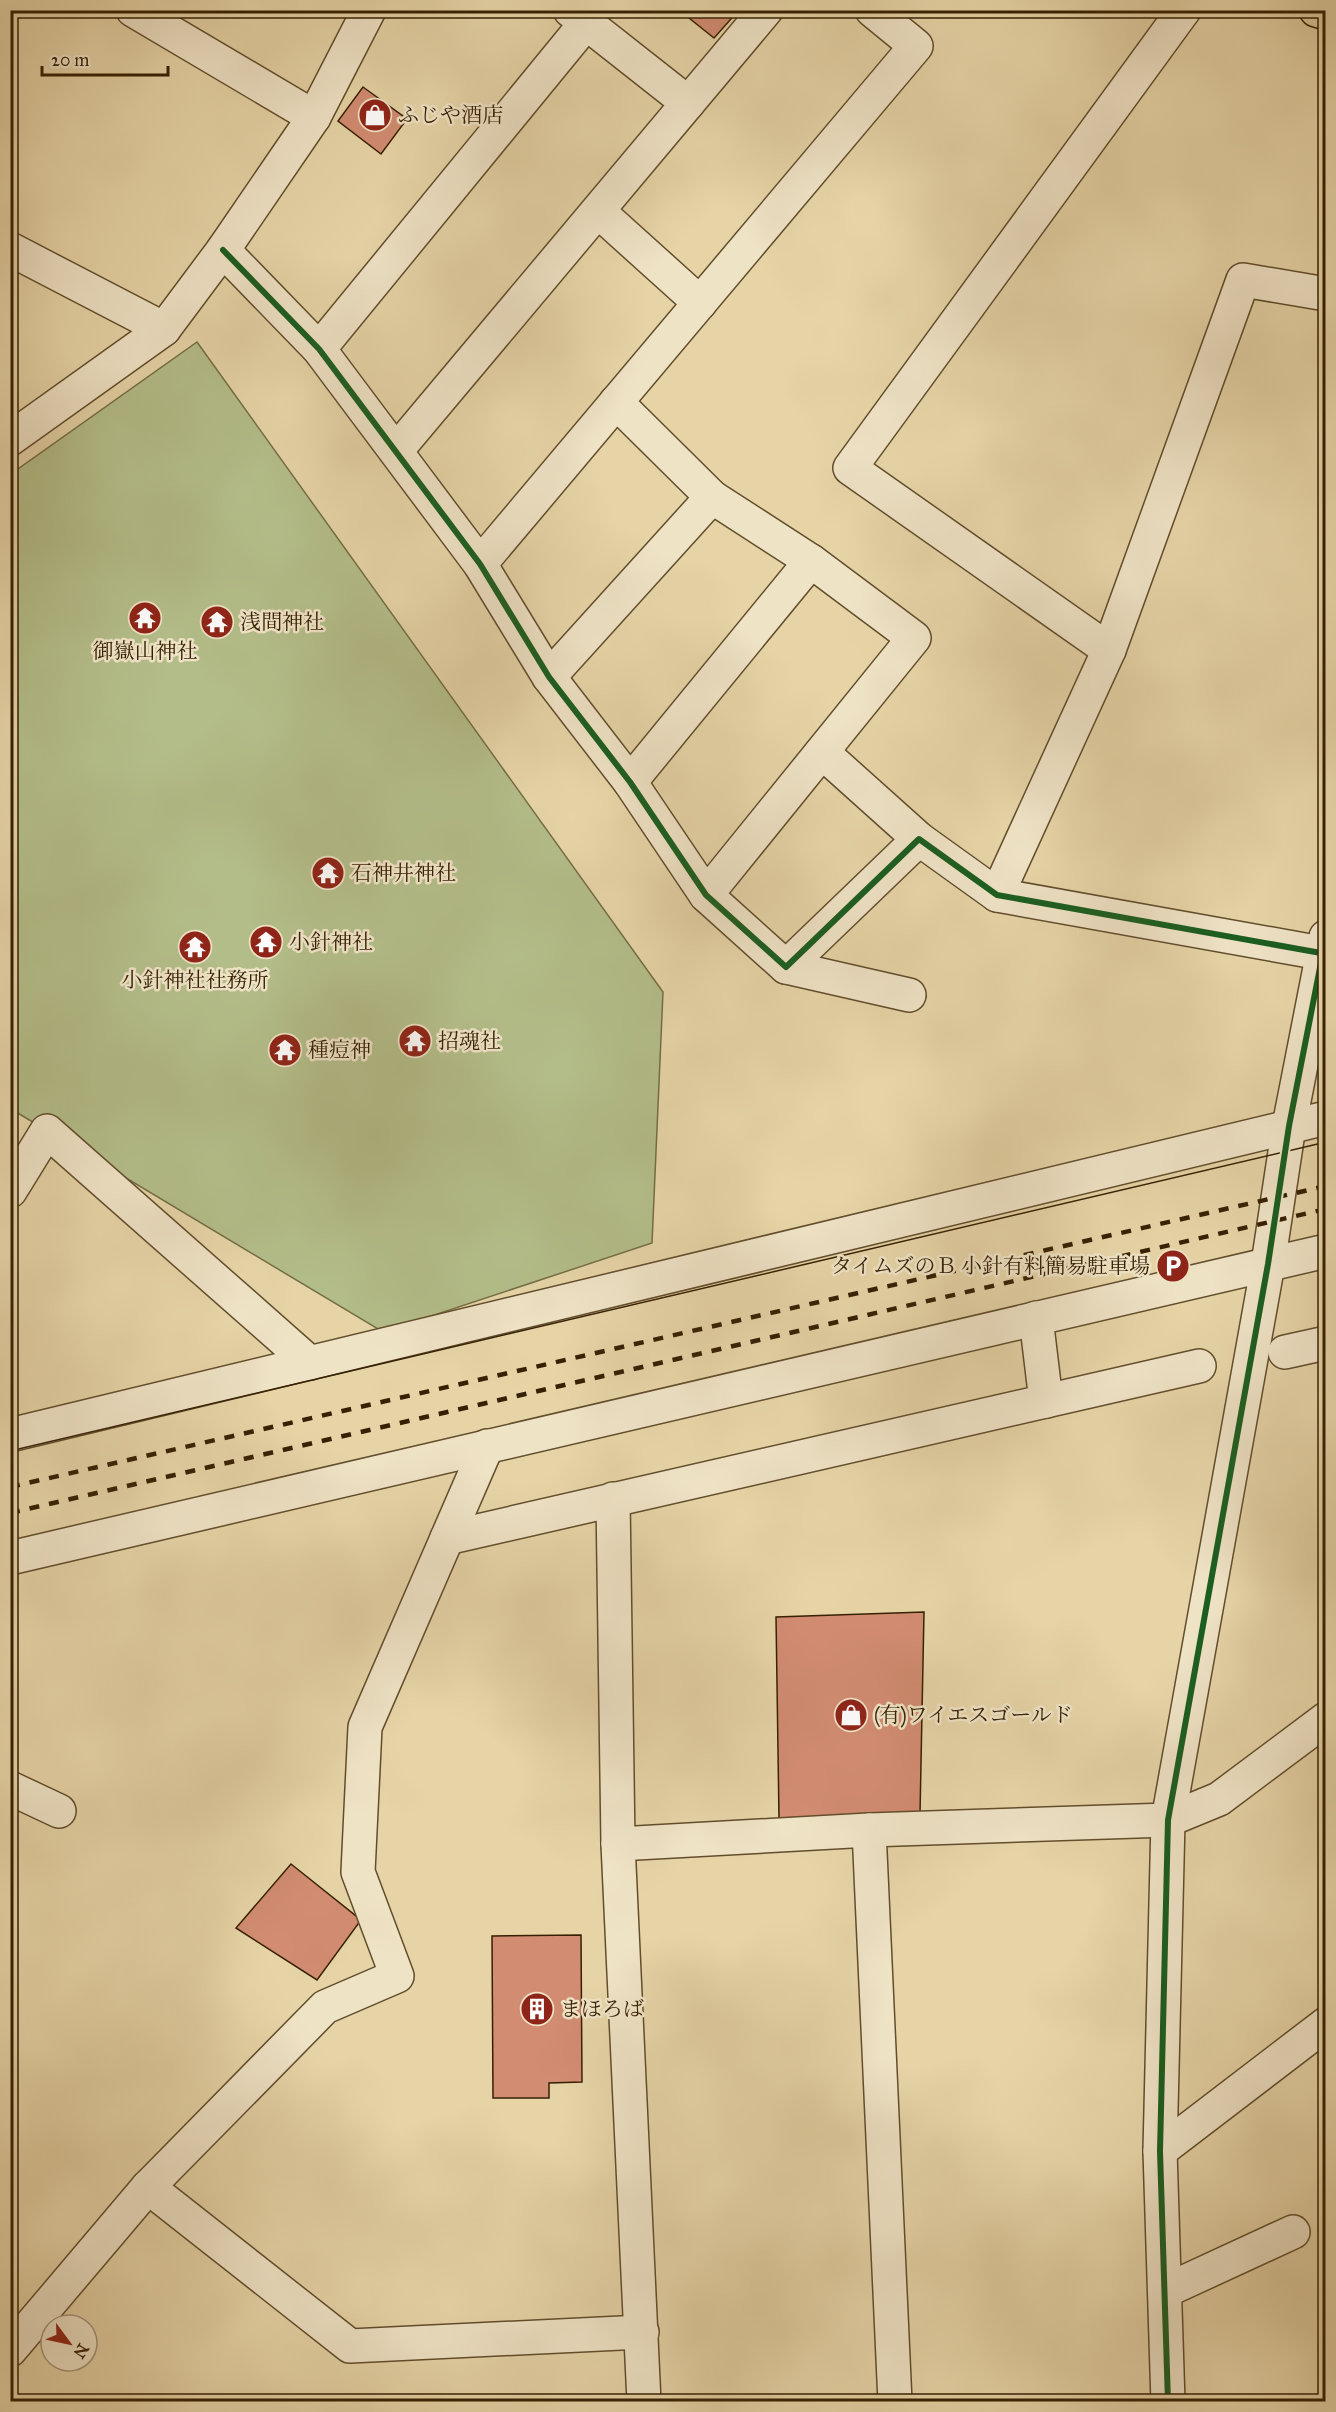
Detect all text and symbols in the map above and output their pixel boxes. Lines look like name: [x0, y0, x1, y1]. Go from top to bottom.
scale bar: [42, 39, 168, 77]
text: 20 m: [51, 49, 89, 71]
shop icon: ふじや酒店: [357, 97, 393, 133]
place label: ふじや酒店: [398, 102, 503, 128]
temple icon: 御嶽山神社: [127, 600, 163, 636]
temple icon: 浅間神社: [199, 604, 235, 640]
place label: 浅間神社: [240, 609, 324, 635]
place label: 御嶽山神社: [93, 638, 198, 664]
temple icon: 石神井神社: [310, 855, 346, 891]
place label: 石神井神社: [351, 860, 456, 886]
temple icon: 小針神社: [248, 924, 284, 960]
temple icon: 小針神社社務所: [177, 929, 213, 965]
place label: 小針神社: [289, 929, 373, 955]
place label: 小針神社社務所: [122, 967, 269, 993]
temple icon: 招魂社: [397, 1023, 433, 1059]
place label: 招魂社: [438, 1028, 501, 1054]
temple icon: 種痘神: [267, 1032, 303, 1068]
place label: 種痘神: [308, 1037, 371, 1063]
parking icon: タイムズのＢ 小針有料簡易駐車場: [1155, 1248, 1191, 1284]
place label: タイムズのＢ 小針有料簡易駐車場: [831, 1253, 1150, 1279]
shop icon: (有)ワイエスゴールド: [833, 1697, 869, 1733]
place label: (有)ワイエスゴールド: [874, 1702, 1073, 1728]
building icon: まほろば: [519, 1991, 555, 2027]
place label: まほろば: [560, 1996, 644, 2022]
north arrow: [39, 2313, 99, 2373]
text: N: [69, 2340, 93, 2362]

